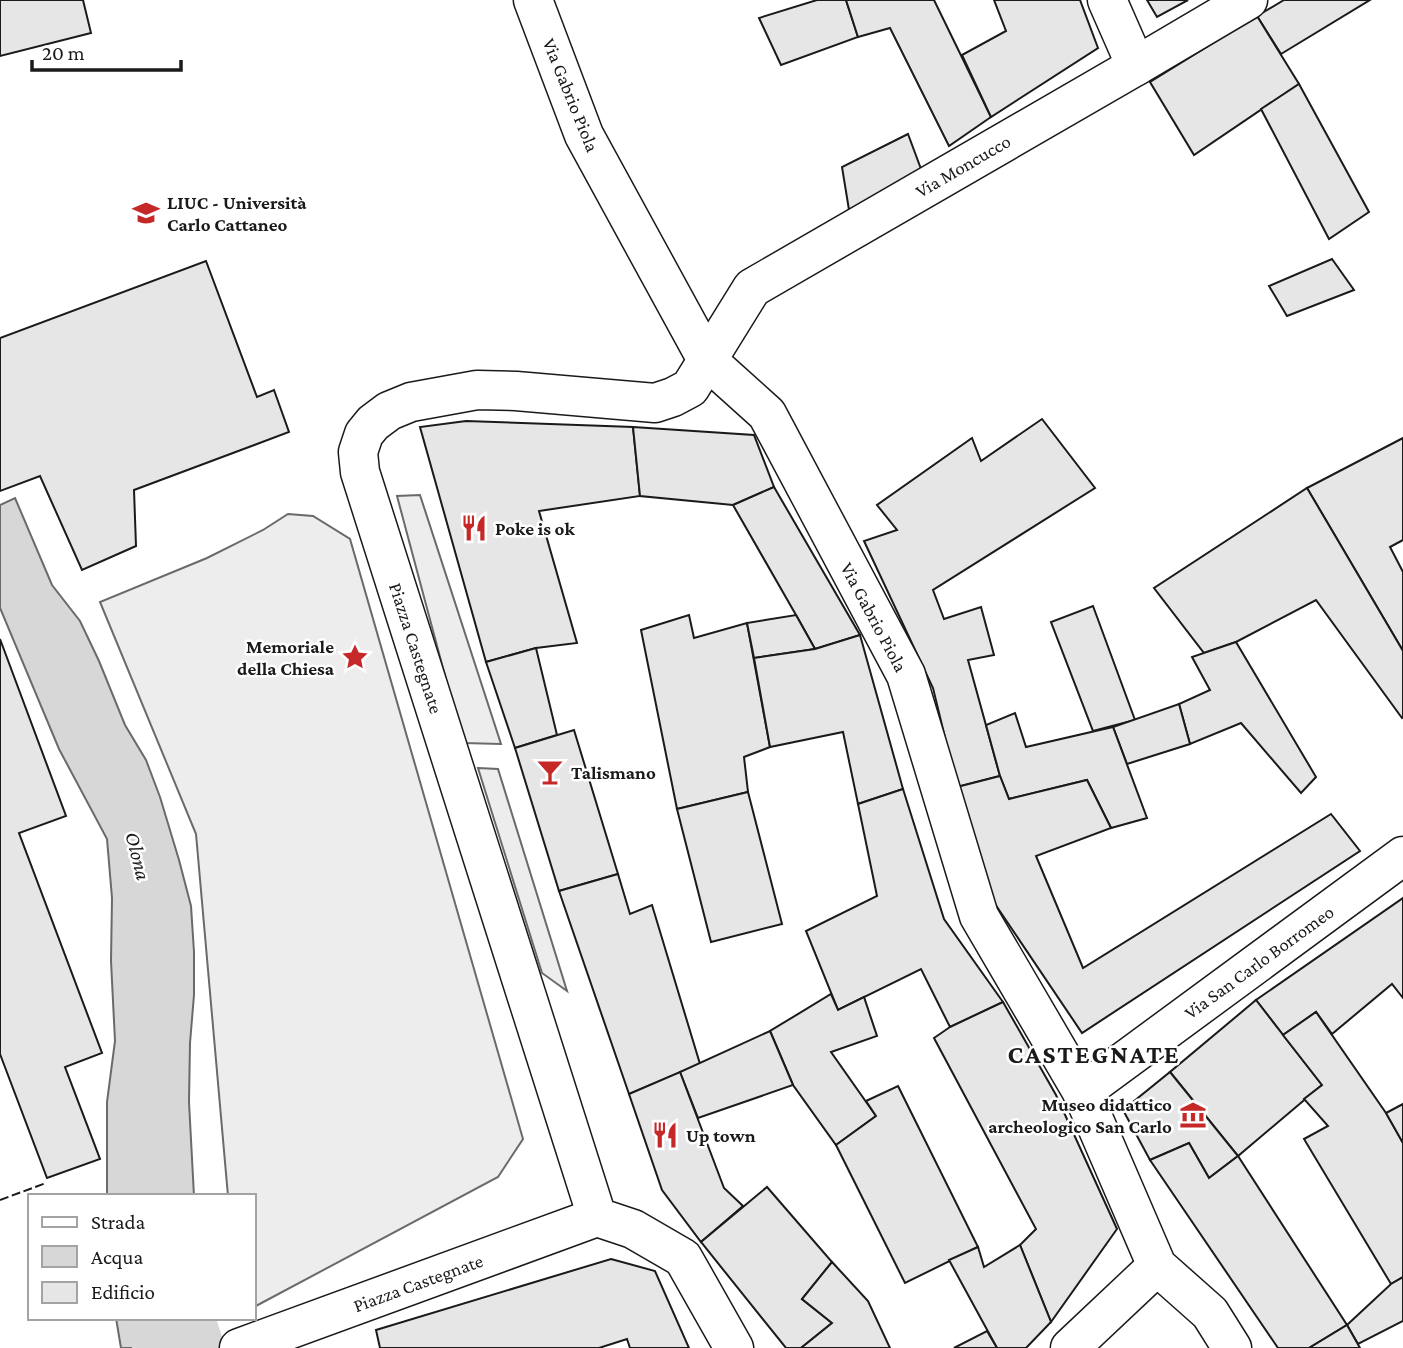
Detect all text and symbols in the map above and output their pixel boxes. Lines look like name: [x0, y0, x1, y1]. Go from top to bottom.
scale bar: [32, 28, 180, 72]
street label: Via Gabrio Piola: [539, 35, 603, 155]
text: 20 m: [42, 41, 85, 65]
street label: Via Moncucco: [912, 130, 1014, 202]
place label: LIUC - Università Carlo Cattaneo: [167, 192, 307, 235]
school or university icon: LIUC - Università Carlo Cattaneo: [131, 198, 161, 228]
restaurant icon: Poke is ok: [459, 513, 489, 543]
place label: Poke is ok: [495, 518, 575, 539]
street label: Via Gabrio Piola: [836, 559, 912, 675]
street label: Piazza Castegnate: [385, 580, 447, 716]
place label: Memoriale della Chiesa: [237, 636, 335, 679]
place icon: Memoriale della Chiesa: [340, 642, 370, 672]
bar icon: Talismano: [535, 757, 565, 787]
place label: Talismano: [571, 762, 656, 783]
water label: Olona: [120, 829, 156, 883]
street label: Via San Carlo Borromeo: [1180, 901, 1338, 1023]
district label: CASTEGNATE: [1008, 1040, 1180, 1069]
place label: Museo didattico archeologico San Carlo: [988, 1094, 1172, 1137]
museum icon: Museo didattico archeologico San Carlo: [1178, 1100, 1208, 1130]
restaurant icon: Up town: [650, 1120, 680, 1150]
place label: Up town: [686, 1125, 756, 1146]
legend: [28, 1194, 256, 1320]
text: Strada: [91, 1210, 146, 1234]
text: Acqua: [91, 1245, 143, 1269]
street label: Piazza Castegnate: [350, 1250, 486, 1316]
text: Edificio: [91, 1280, 155, 1304]

